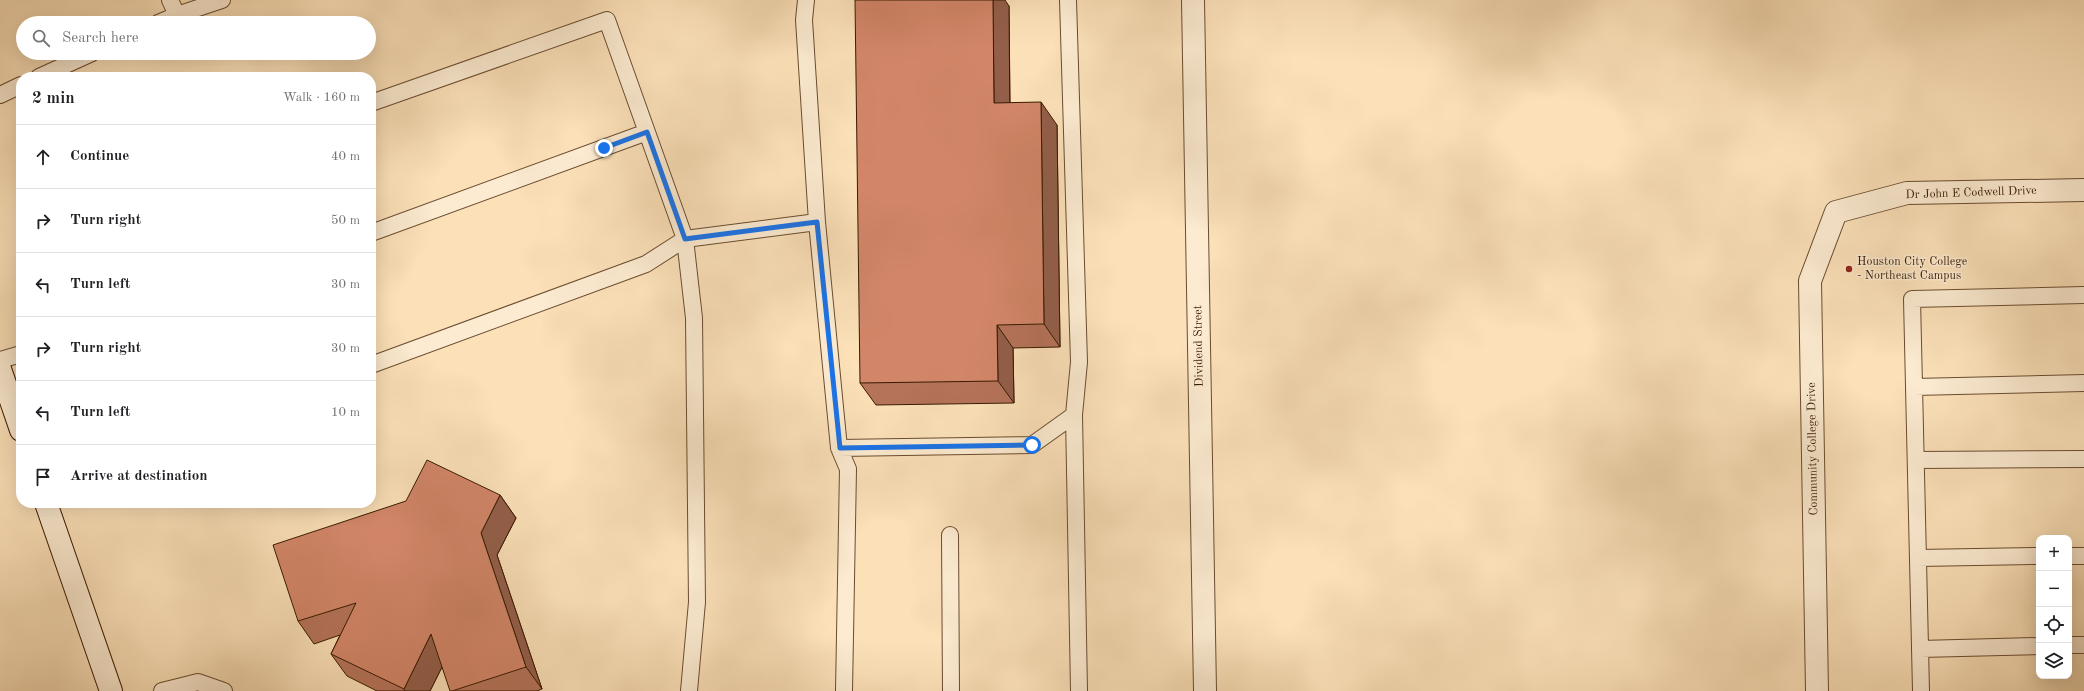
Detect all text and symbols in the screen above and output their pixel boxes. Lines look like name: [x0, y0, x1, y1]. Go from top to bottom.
search box: [16, 16, 376, 60]
icon: search: [30, 27, 52, 49]
text: Search here: [62, 31, 139, 46]
text: 2 min: [32, 90, 75, 107]
text: Walk · 160 m: [283, 91, 360, 104]
route end: [595, 139, 613, 157]
icon: ahead: [32, 146, 54, 168]
text: Continue: [70, 149, 129, 164]
text: 40 m: [331, 150, 360, 163]
street label: Dr John E Codwell Drive: [1905, 185, 2037, 201]
icon: right: [32, 210, 54, 232]
text: Turn right: [70, 213, 141, 228]
text: 50 m: [331, 214, 360, 227]
place label: Houston City College - Northeast Campus: [1857, 256, 1968, 282]
marker: Houston City College - Northeast Campus: [1844, 264, 1854, 274]
icon: left: [32, 274, 54, 296]
text: Turn left: [70, 277, 130, 292]
text: 30 m: [331, 278, 360, 291]
street label: Dividend Street: [1192, 305, 1206, 387]
icon: right: [32, 338, 54, 360]
text: Turn right: [70, 341, 141, 356]
text: 30 m: [331, 342, 360, 355]
street label: Community College Drive: [1806, 382, 1820, 516]
icon: left: [32, 402, 54, 424]
text: Turn left: [70, 405, 130, 420]
text: 10 m: [331, 406, 360, 419]
route start: [1023, 436, 1041, 454]
icon: arrive: [32, 466, 54, 488]
text: Arrive at destination: [70, 469, 208, 484]
map controls: [2036, 535, 2072, 679]
button: +: [2036, 535, 2072, 571]
button: −: [2036, 571, 2072, 607]
button: locate: [2036, 607, 2072, 643]
button: layers: [2036, 643, 2072, 679]

